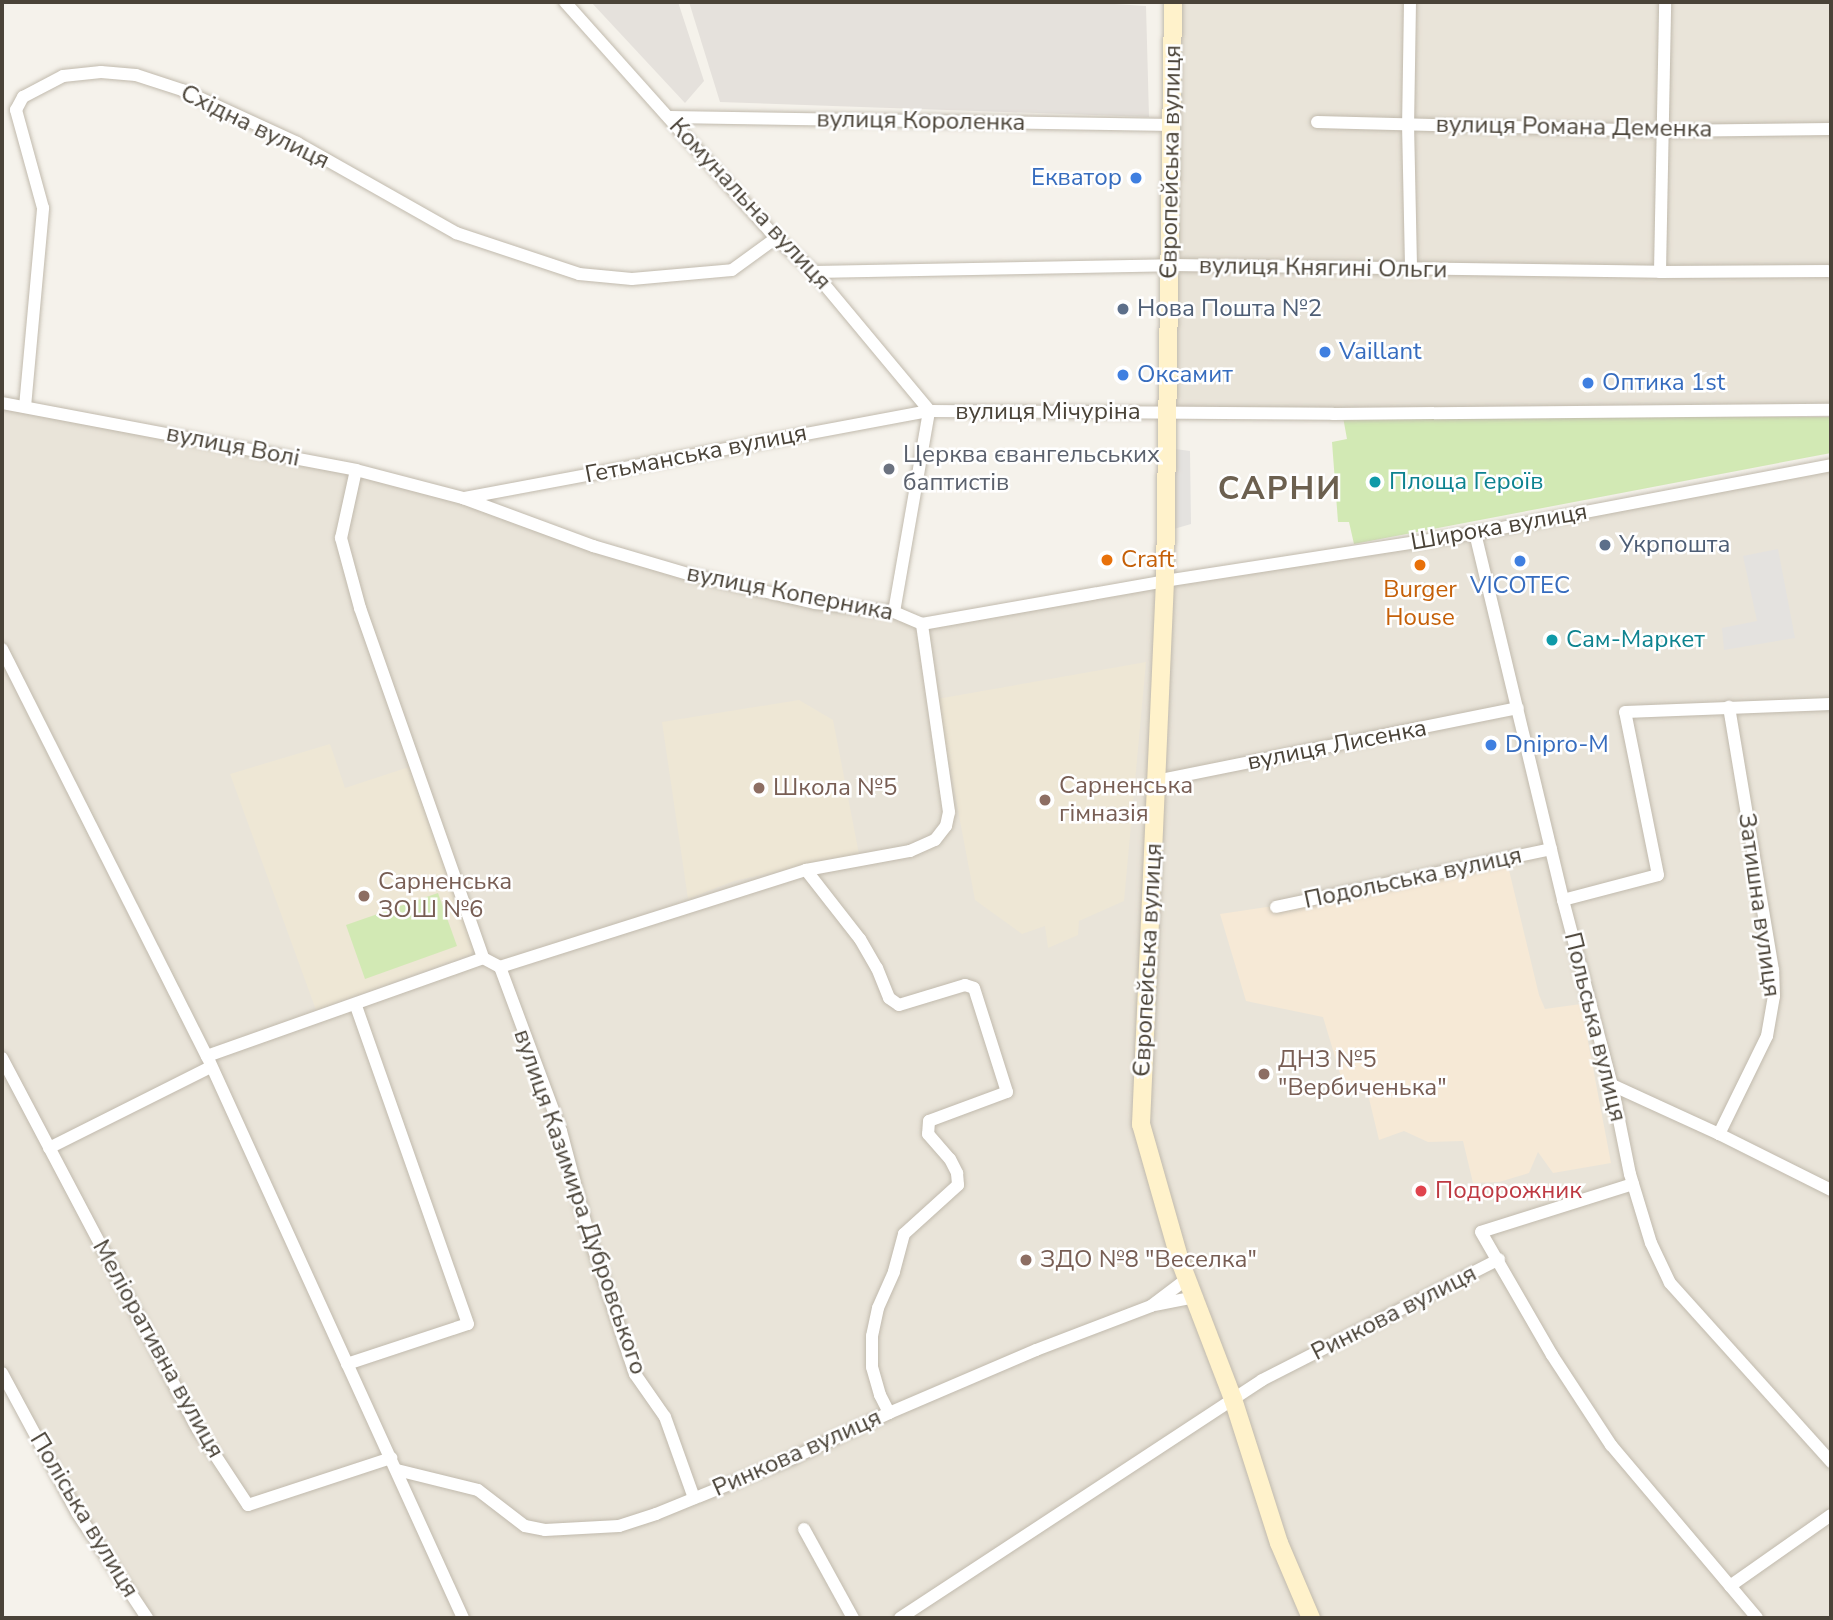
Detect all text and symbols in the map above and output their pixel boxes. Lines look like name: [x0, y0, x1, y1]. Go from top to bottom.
street label: Європейська вулиця: [1155, 45, 1187, 279]
street label: Східна вулиця: [176, 79, 334, 175]
street label: вулиця Короленка: [816, 105, 1026, 137]
street label: вулиця Романа Деменка: [1435, 110, 1713, 144]
street label: Комунальна вулиця: [663, 112, 837, 296]
place label: Екватор: [1031, 164, 1122, 192]
marker: Екватор: [1128, 170, 1144, 186]
street label: вулиця Княгині Ольги: [1199, 251, 1447, 285]
place label: Нова Пошта №2: [1137, 295, 1322, 323]
marker: Нова Пошта №2: [1115, 301, 1131, 317]
place label: Vaillant: [1339, 338, 1421, 366]
marker: Vaillant: [1317, 344, 1333, 360]
place label: Оксамит: [1137, 361, 1233, 389]
marker: Оксамит: [1115, 367, 1131, 383]
place label: Оптика 1st: [1602, 369, 1725, 397]
marker: Оптика 1st: [1580, 375, 1596, 391]
street label: вулиця Мічуріна: [955, 398, 1141, 426]
street label: Гетьманська вулиця: [583, 418, 809, 490]
street label: вулиця Волі: [164, 419, 302, 473]
place label: Церква євангельських баптистів: [903, 441, 1160, 497]
marker: Церква євангельських баптистів: [881, 461, 897, 477]
place label: Площа Героїв: [1389, 468, 1543, 496]
district label: САРНИ: [1218, 470, 1342, 508]
marker: Площа Героїв: [1367, 474, 1383, 490]
street label: Широка вулиця: [1408, 497, 1590, 557]
place label: Укрпошта: [1619, 531, 1730, 559]
marker: Укрпошта: [1597, 537, 1613, 553]
place label: Craft: [1121, 546, 1174, 574]
marker: Craft: [1099, 552, 1115, 568]
marker: VICOTEC: [1512, 553, 1528, 569]
marker: Burger House: [1412, 557, 1428, 573]
street label: вулиця Коперника: [684, 559, 896, 627]
place label: VICOTEC: [1470, 572, 1570, 600]
place label: Burger House: [1383, 576, 1457, 632]
place label: Сам-Маркет: [1566, 626, 1705, 654]
marker: Сам-Маркет: [1544, 632, 1560, 648]
street label: вулиця Лисенка: [1245, 713, 1429, 777]
place label: Dnipro-M: [1505, 731, 1609, 759]
marker: Dnipro-M: [1483, 737, 1499, 753]
place label: Сарненська гімназія: [1059, 772, 1193, 828]
place label: Школа №5: [773, 774, 897, 802]
marker: Школа №5: [751, 780, 767, 796]
marker: Сарненська гімназія: [1037, 792, 1053, 808]
street label: Затишна вулиця: [1732, 811, 1786, 999]
street label: Подольська вулиця: [1301, 841, 1525, 915]
street label: Європейська вулиця: [1127, 842, 1169, 1078]
place label: Сарненська ЗОШ №6: [378, 868, 512, 924]
marker: Сарненська ЗОШ №6: [356, 888, 372, 904]
street label: Польська вулиця: [1558, 929, 1632, 1125]
street label: вулиця Казимира Дубровського: [507, 1025, 653, 1379]
place label: ДНЗ №5 "Вербиченька": [1278, 1046, 1447, 1102]
marker: ДНЗ №5 "Вербиченька": [1256, 1066, 1272, 1082]
place label: Подорожник: [1435, 1177, 1582, 1205]
marker: Подорожник: [1413, 1183, 1429, 1199]
street label: Меліоративна вулиця: [86, 1235, 230, 1463]
place label: ЗДО №8 "Веселка": [1040, 1246, 1257, 1274]
marker: ЗДО №8 "Веселка": [1018, 1252, 1034, 1268]
street label: Ринкова вулиця: [1307, 1259, 1481, 1367]
street label: Ринкова вулиця: [708, 1403, 886, 1503]
street label: Поліська вулиця: [23, 1427, 145, 1603]

